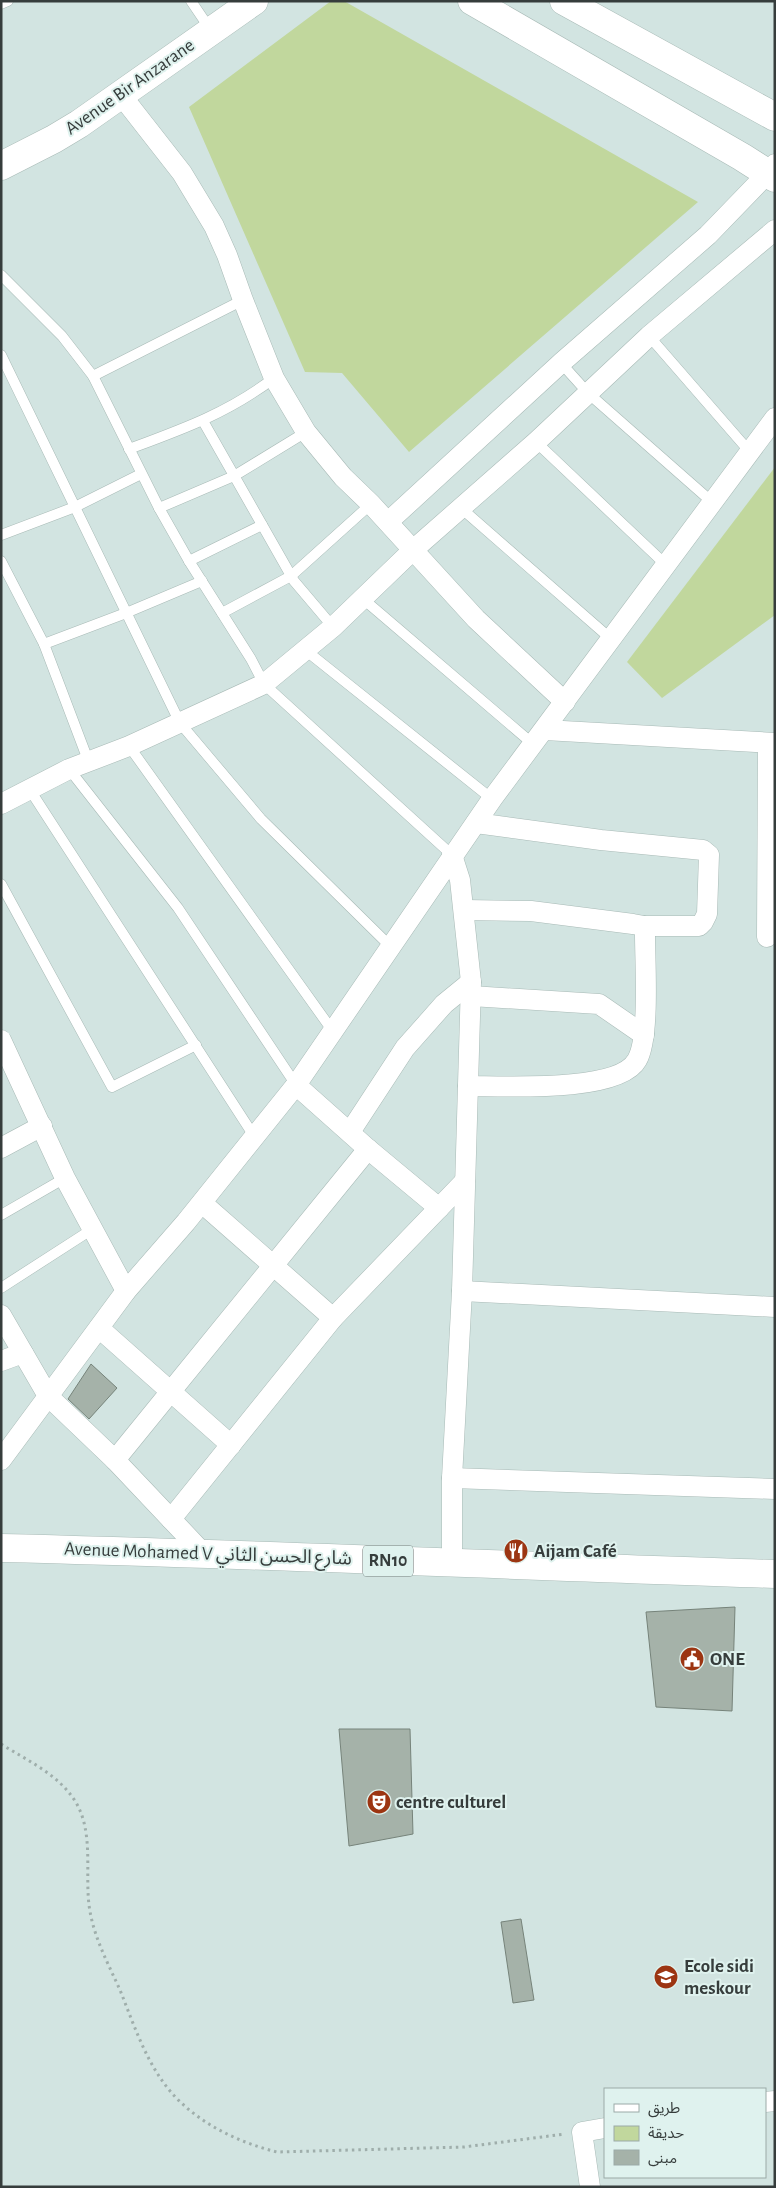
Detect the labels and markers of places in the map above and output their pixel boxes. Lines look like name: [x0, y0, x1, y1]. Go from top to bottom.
restaurant icon: Aijam Café: [503, 1538, 529, 1564]
place label: Aijam Café: [534, 1542, 617, 1561]
public building icon: ONE: [679, 1646, 705, 1672]
place label: ONE: [710, 1650, 745, 1669]
theatre icon: centre culturel: [366, 1789, 392, 1815]
place label: centre culturel: [396, 1793, 506, 1812]
place label: Ecole sidi meskour: [684, 1957, 754, 1998]
school or university icon: Ecole sidi meskour: [653, 1964, 679, 1990]

